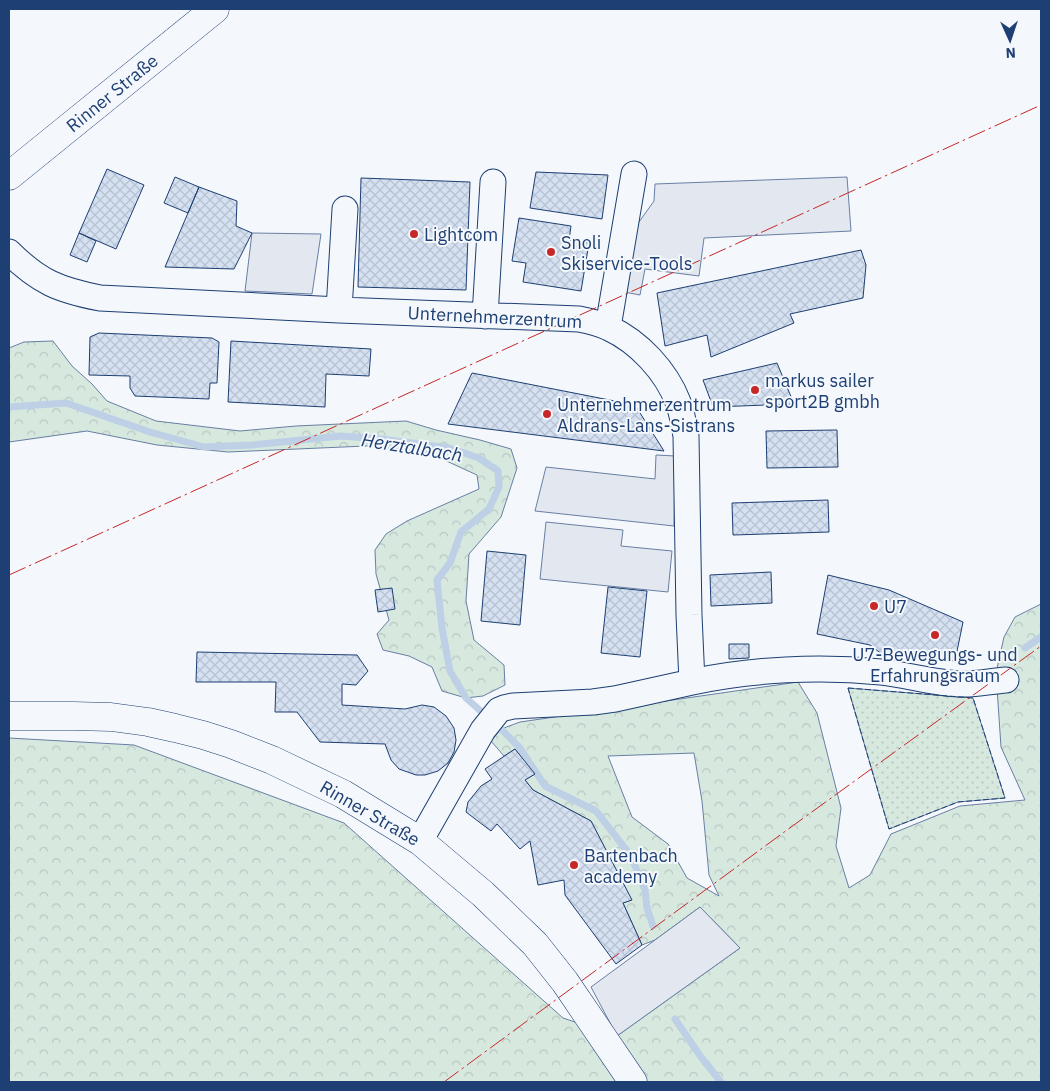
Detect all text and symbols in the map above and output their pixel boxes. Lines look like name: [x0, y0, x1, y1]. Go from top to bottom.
north arrow: [985, 15, 1035, 65]
text: N: [1005, 44, 1016, 62]
street label: Rinner Straße: [61, 49, 163, 137]
place label: Lightcom: [424, 223, 498, 246]
marker: Lightcom: [408, 228, 420, 240]
place label: Snoli Skiservice-Tools: [561, 231, 692, 275]
marker: Snoli Skiservice-Tools: [545, 246, 557, 258]
street label: Unternehmerzentrum: [407, 301, 583, 333]
place label: markus sailer sport2B gmbh: [765, 369, 880, 413]
marker: markus sailer sport2B gmbh: [749, 384, 761, 396]
place label: Unternehmerzentrum Aldrans-Lans-Sistrans: [557, 393, 735, 437]
marker: Unternehmerzentrum Aldrans-Lans-Sistrans: [541, 408, 553, 420]
water label: Herztalbach: [360, 427, 464, 467]
place label: U7: [884, 595, 907, 618]
marker: U7: [868, 600, 880, 612]
marker: U7-Bewegungs- und Erfahrungsraum: [929, 629, 941, 641]
place label: U7-Bewegungs- und Erfahrungsraum: [852, 643, 1018, 687]
street label: Rinner Straße: [316, 775, 424, 851]
place label: Bartenbach academy: [584, 844, 678, 888]
marker: Bartenbach academy: [568, 859, 580, 871]

